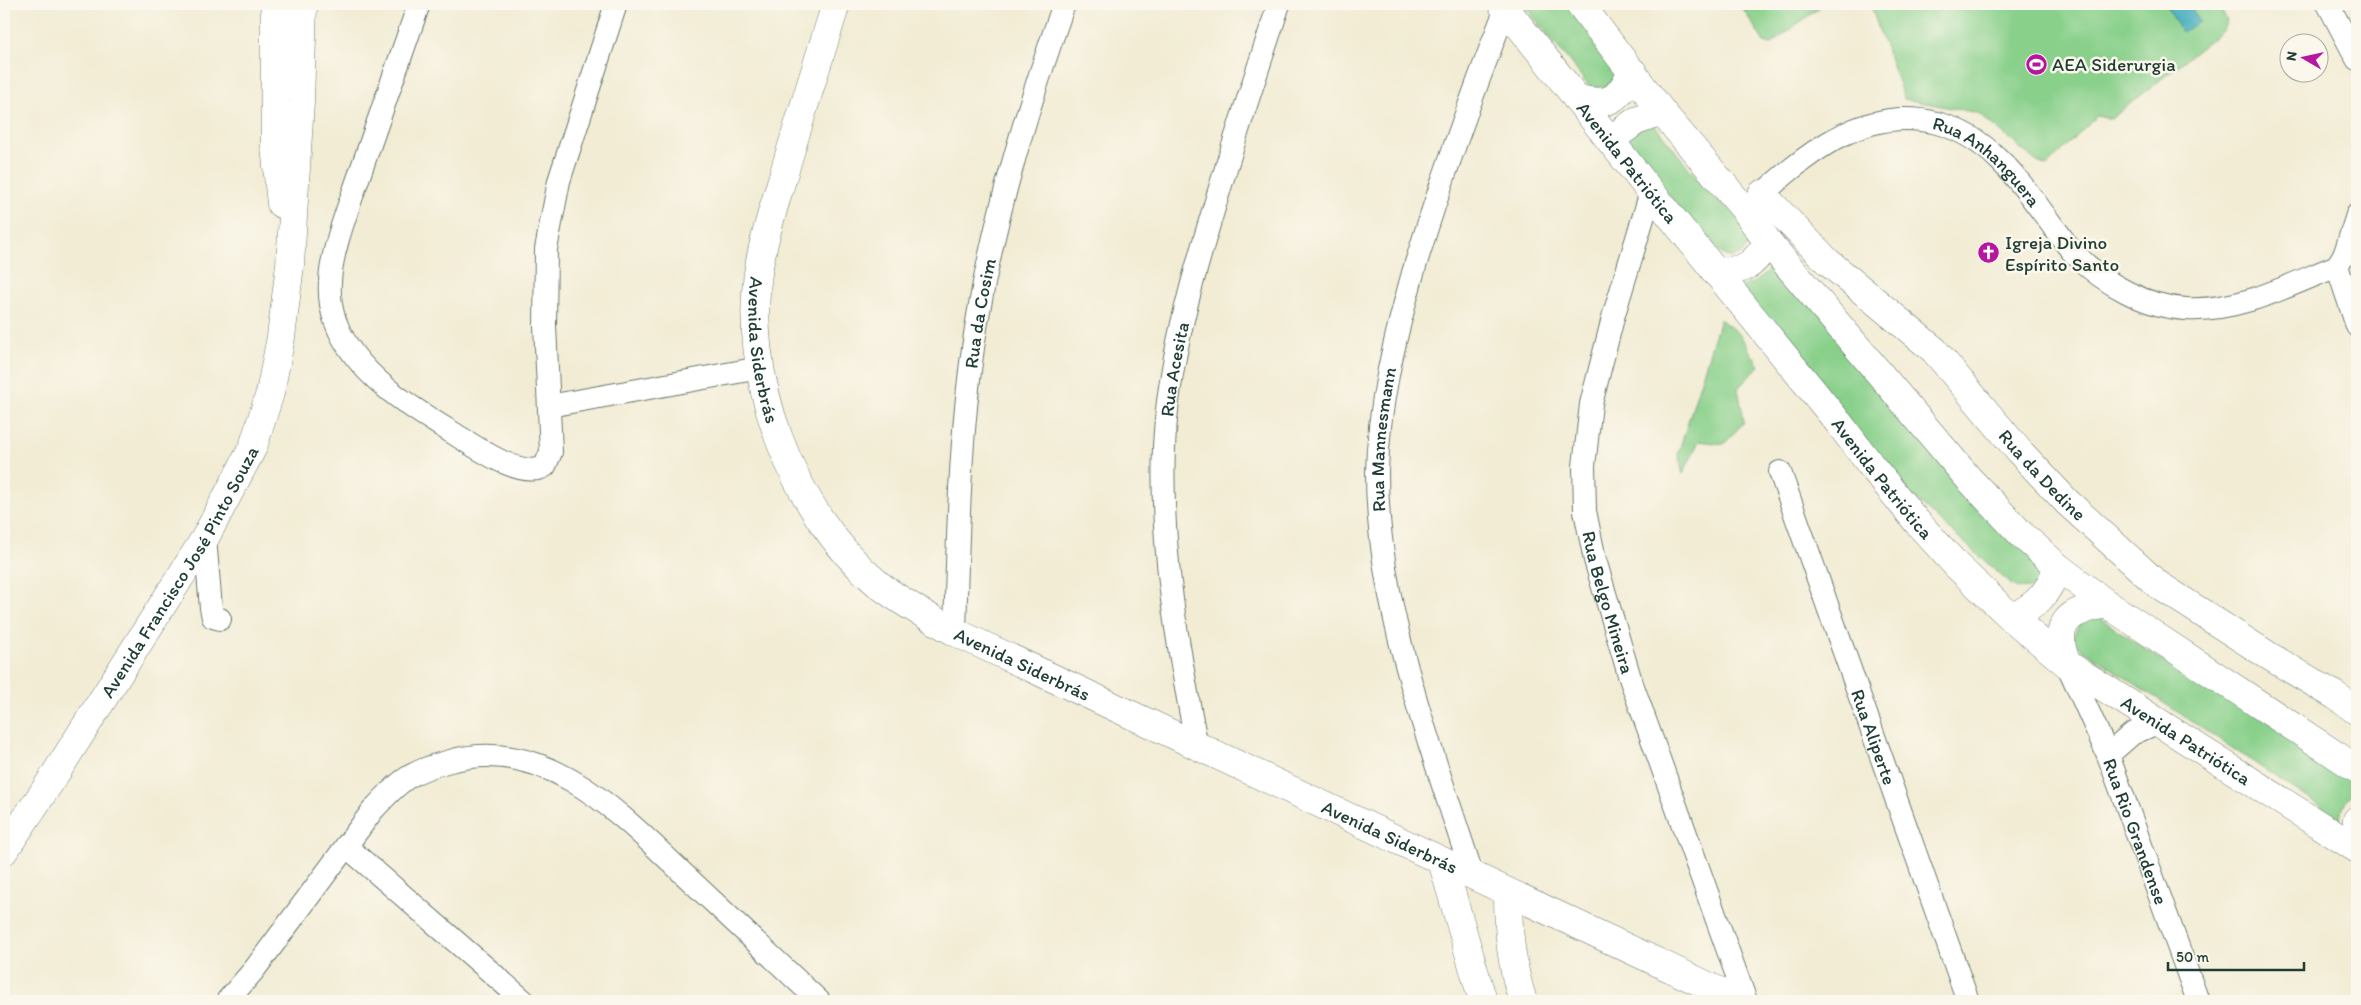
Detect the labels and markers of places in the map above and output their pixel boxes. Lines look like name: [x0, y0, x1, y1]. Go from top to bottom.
sports icon: AEA Siderurgia: [2024, 52, 2048, 76]
place label: AEA Siderurgia: [2052, 53, 2176, 76]
place label: Igreja Divino Espírito Santo: [2005, 231, 2119, 276]
church icon: Igreja Divino Espírito Santo: [1977, 241, 2001, 265]

